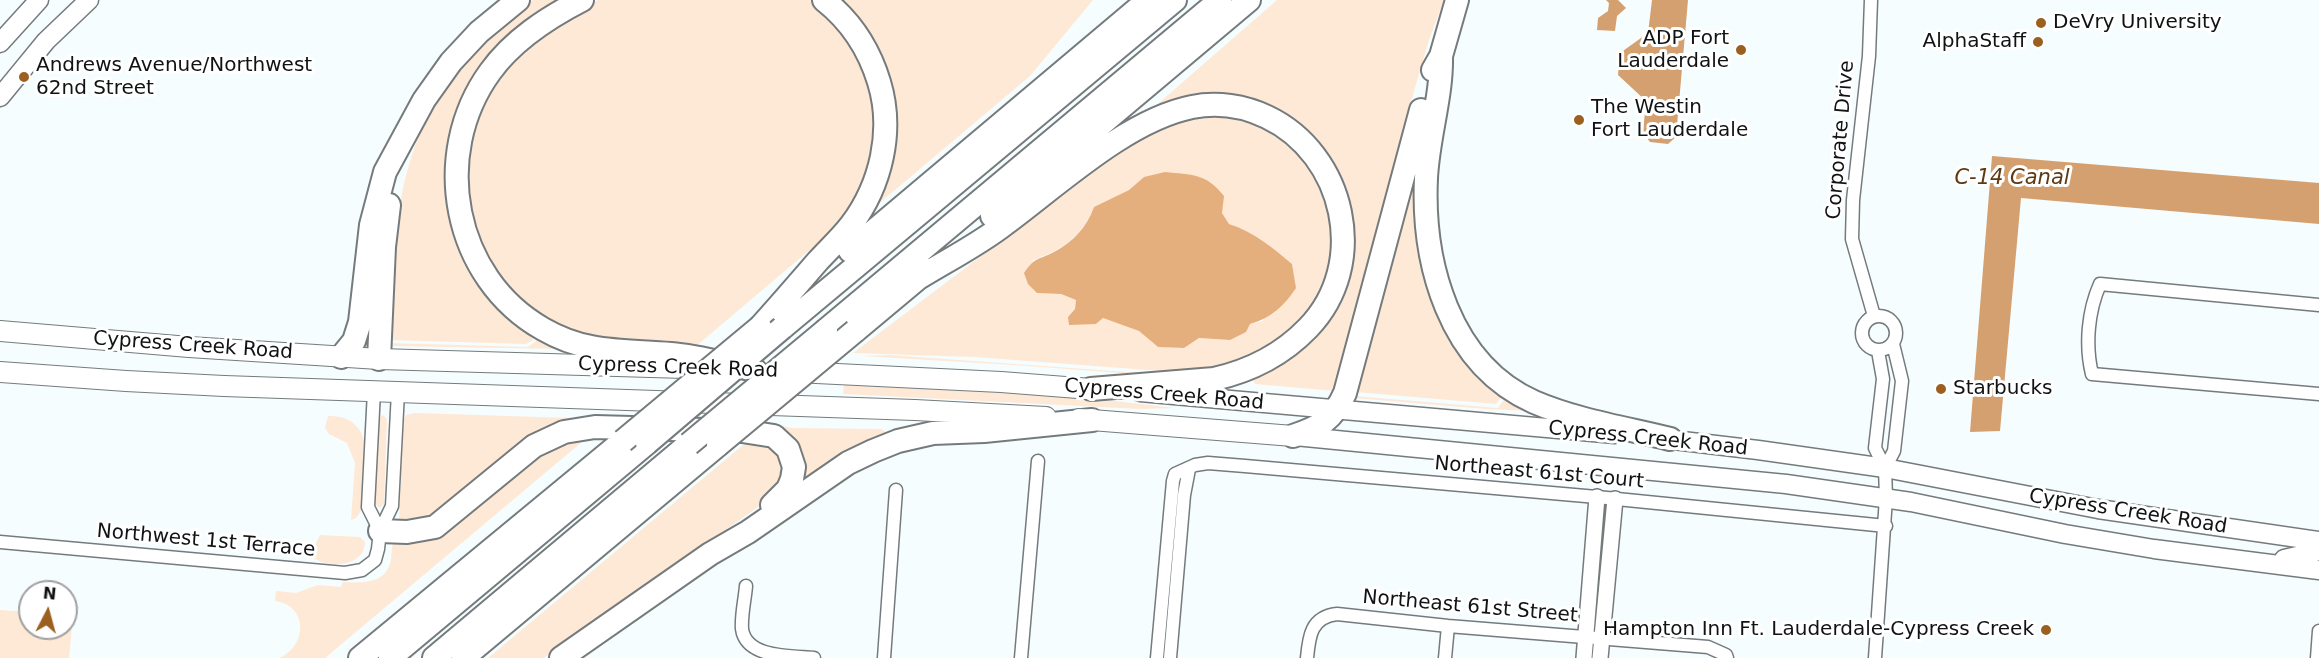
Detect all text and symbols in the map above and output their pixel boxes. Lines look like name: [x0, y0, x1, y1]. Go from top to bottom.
place label: DeVry University: [2053, 11, 2222, 35]
marker: DeVry University: [2034, 16, 2048, 30]
place label: ADP Fort Lauderdale: [1617, 27, 1729, 74]
place label: AlphaStaff: [1923, 30, 2026, 54]
marker: AlphaStaff: [2031, 35, 2045, 49]
marker: ADP Fort Lauderdale: [1734, 43, 1748, 57]
place label: Andrews Avenue/Northwest 62nd Street: [36, 54, 312, 101]
street label: Corporate Drive: [1822, 59, 1860, 221]
marker: Andrews Avenue/Northwest 62nd Street: [17, 70, 31, 84]
place label: The Westin Fort Lauderdale: [1591, 96, 1748, 143]
marker: The Westin Fort Lauderdale: [1572, 113, 1586, 127]
water label: C-14 Canal: [1954, 166, 2070, 192]
street label: Cypress Creek Road: [92, 327, 294, 365]
street label: Cypress Creek Road: [578, 353, 778, 383]
street label: Cypress Creek Road: [1063, 374, 1265, 416]
place label: Starbucks: [1953, 377, 2052, 401]
marker: Starbucks: [1934, 382, 1948, 396]
street label: Cypress Creek Road: [1547, 417, 1749, 461]
street label: Northeast 61st Court: [1433, 452, 1645, 494]
street label: Cypress Creek Road: [2027, 484, 2229, 540]
street label: Northwest 1st Terrace: [96, 519, 316, 563]
north arrow: [18, 580, 78, 640]
text: N: [42, 583, 57, 604]
street label: Northeast 61st Street: [1361, 586, 1579, 628]
place label: Hampton Inn Ft. Lauderdale-Cypress Creek: [1603, 618, 2034, 642]
marker: Hampton Inn Ft. Lauderdale-Cypress Creek: [2039, 623, 2053, 637]

